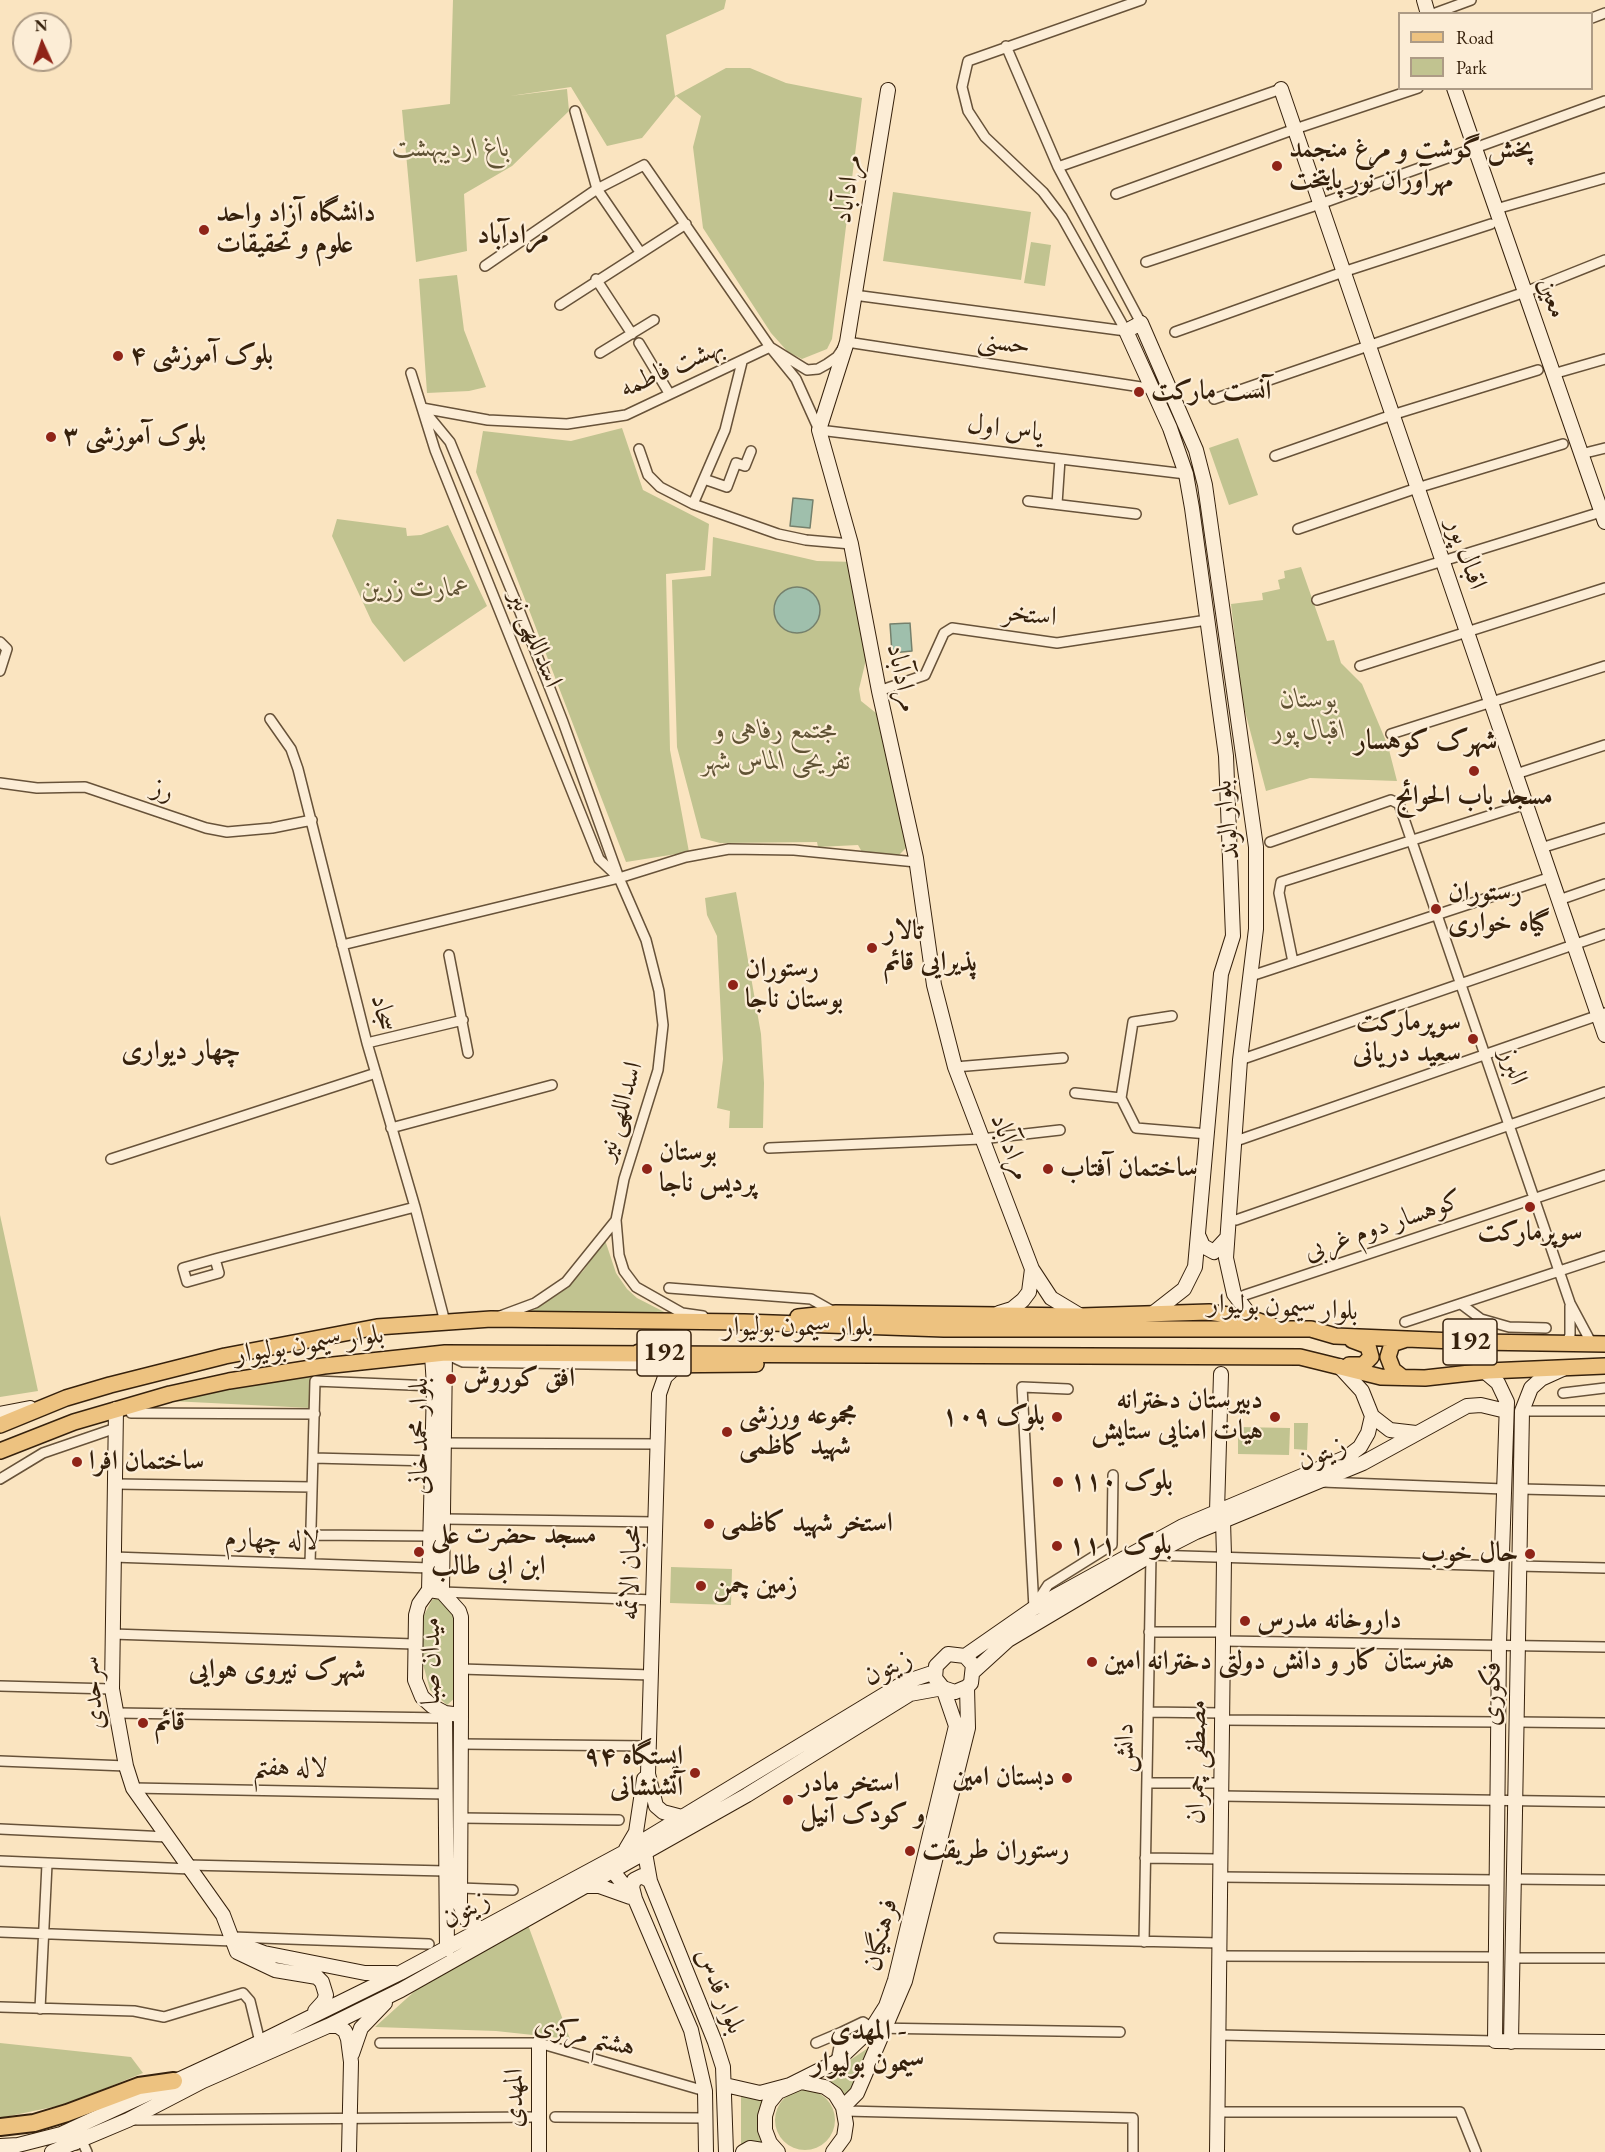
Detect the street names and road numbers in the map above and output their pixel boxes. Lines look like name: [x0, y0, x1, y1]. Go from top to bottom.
street label: مرادآباد: [827, 152, 869, 226]
street label: معین: [1530, 273, 1574, 323]
street label: حسنی: [975, 323, 1033, 363]
street label: بهشت فاطمه: [615, 331, 729, 405]
street label: یاس اول: [965, 408, 1045, 450]
street label: اقبال پور: [1439, 514, 1493, 594]
street label: اسداللهی نیر: [501, 586, 569, 692]
street label: استخر: [1002, 596, 1058, 634]
street label: مرادآباد: [879, 641, 925, 715]
street label: رز: [148, 771, 178, 809]
street label: بلوار الوند: [1207, 778, 1247, 862]
street label: سجاد: [363, 991, 403, 1035]
street label: البرز: [1492, 1045, 1534, 1089]
street label: اسداللهی نیر: [590, 1058, 650, 1164]
street label: مرادآباد: [982, 1109, 1038, 1185]
street label: کوهسار دوم غربی: [1300, 1184, 1466, 1268]
street label: بلوار سیمون بولیوار: [1207, 1288, 1359, 1328]
street label: بلوار سیمون بولیوار: [723, 1312, 873, 1344]
street label: بلوار سیمون بولیوار: [232, 1318, 386, 1372]
road number: 192: [1443, 1319, 1497, 1365]
road number: 192: [637, 1330, 691, 1376]
street label: بلوار محمدخانی: [404, 1377, 436, 1495]
street label: زیتون: [1293, 1429, 1351, 1479]
street label: لاله چهارم: [224, 1522, 320, 1558]
street label: محبان الائمه: [613, 1525, 649, 1621]
street label: میدان صبا: [416, 1617, 448, 1705]
street label: زیتون: [858, 1642, 918, 1694]
street label: سرحدی: [74, 1655, 112, 1731]
street label: فکوری: [1475, 1661, 1509, 1727]
street label: مصطفی چمران: [1180, 1699, 1214, 1825]
street label: دانش: [1108, 1723, 1142, 1773]
street label: لاله هفتم: [252, 1751, 328, 1785]
street label: زیتون: [436, 1884, 496, 1936]
street label: فرهنگیان: [856, 1895, 906, 1975]
street label: بلوار قدس: [688, 1943, 752, 2039]
street label: هشتم مرکزی: [531, 2008, 639, 2064]
street label: المهدی: [499, 2068, 531, 2128]

